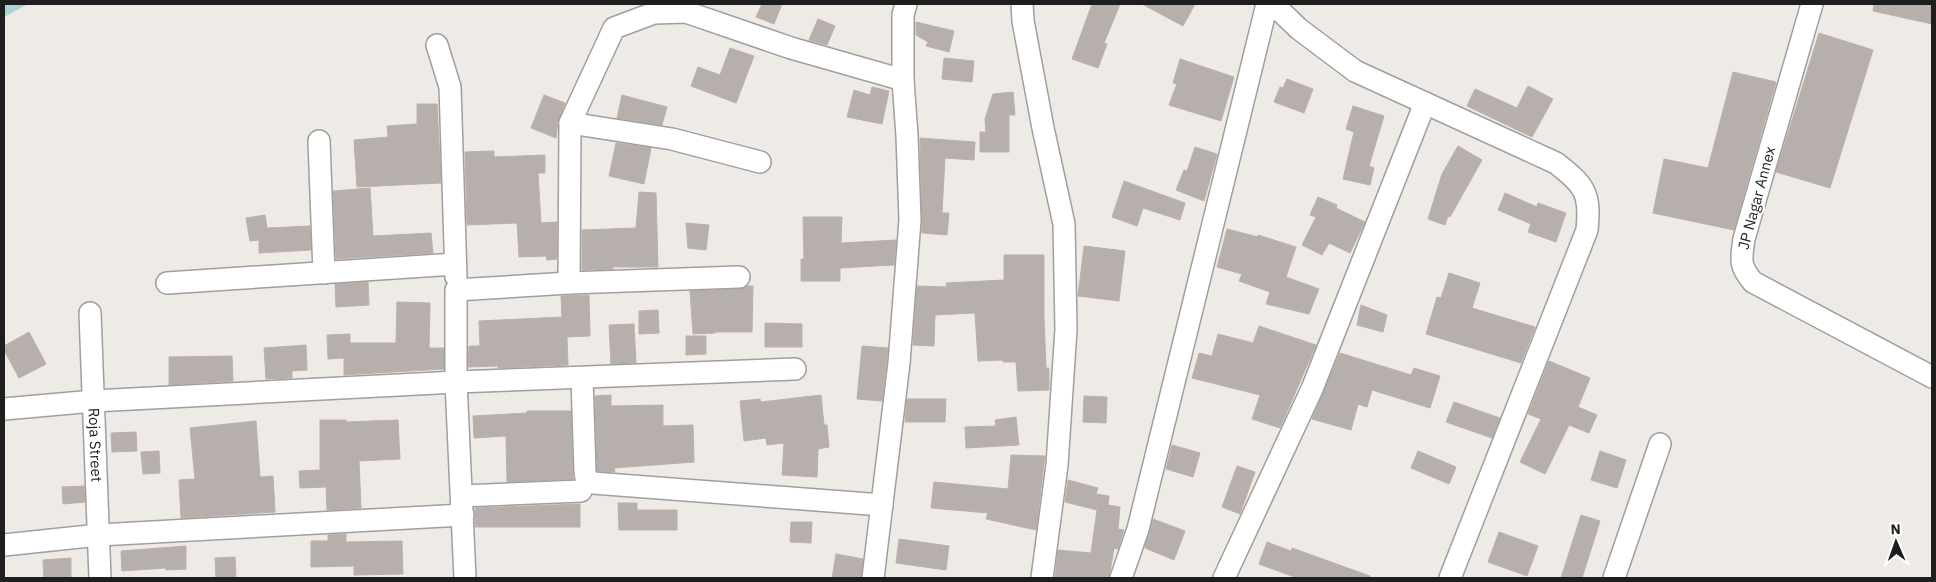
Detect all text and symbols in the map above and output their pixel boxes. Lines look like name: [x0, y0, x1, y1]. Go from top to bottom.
street label: JP Nagar Annex: [1734, 144, 1780, 252]
street label: Roja Street: [85, 407, 106, 482]
north arrow: [1871, 517, 1921, 567]
text: N: [1890, 520, 1901, 538]

